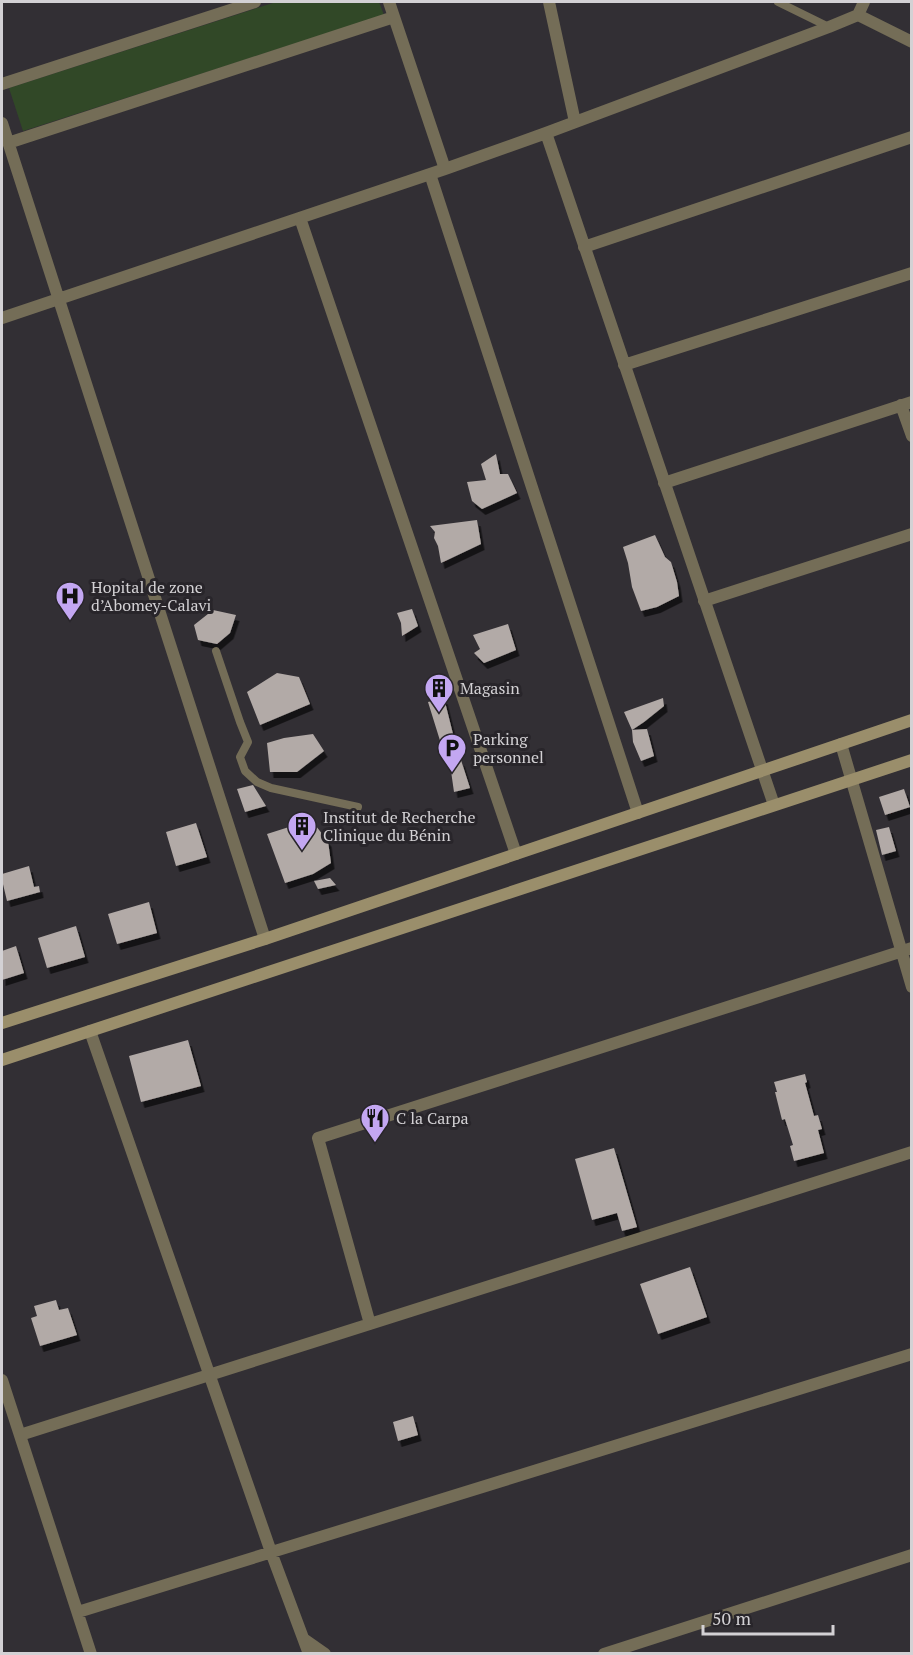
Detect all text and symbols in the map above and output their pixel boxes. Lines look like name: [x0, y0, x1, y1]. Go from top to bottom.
place label: Hopital de zone d’Abomey-Calavi: [91, 576, 212, 616]
hospital icon: Hopital de zone d’Abomey-Calavi: [54, 580, 86, 622]
building icon: Magasin: [423, 672, 455, 714]
place label: Magasin: [460, 677, 520, 699]
place label: Parking personnel: [473, 728, 544, 768]
parking icon: Parking personnel: [436, 732, 468, 774]
place label: Institut de Recherche Clinique du Bénin: [323, 806, 475, 846]
building icon: Institut de Recherche Clinique du Bénin: [286, 810, 318, 852]
restaurant icon: C la Carpa: [359, 1102, 391, 1144]
place label: C la Carpa: [396, 1107, 469, 1129]
scale bar: [703, 1598, 834, 1636]
text: 50 m: [712, 1606, 752, 1630]

